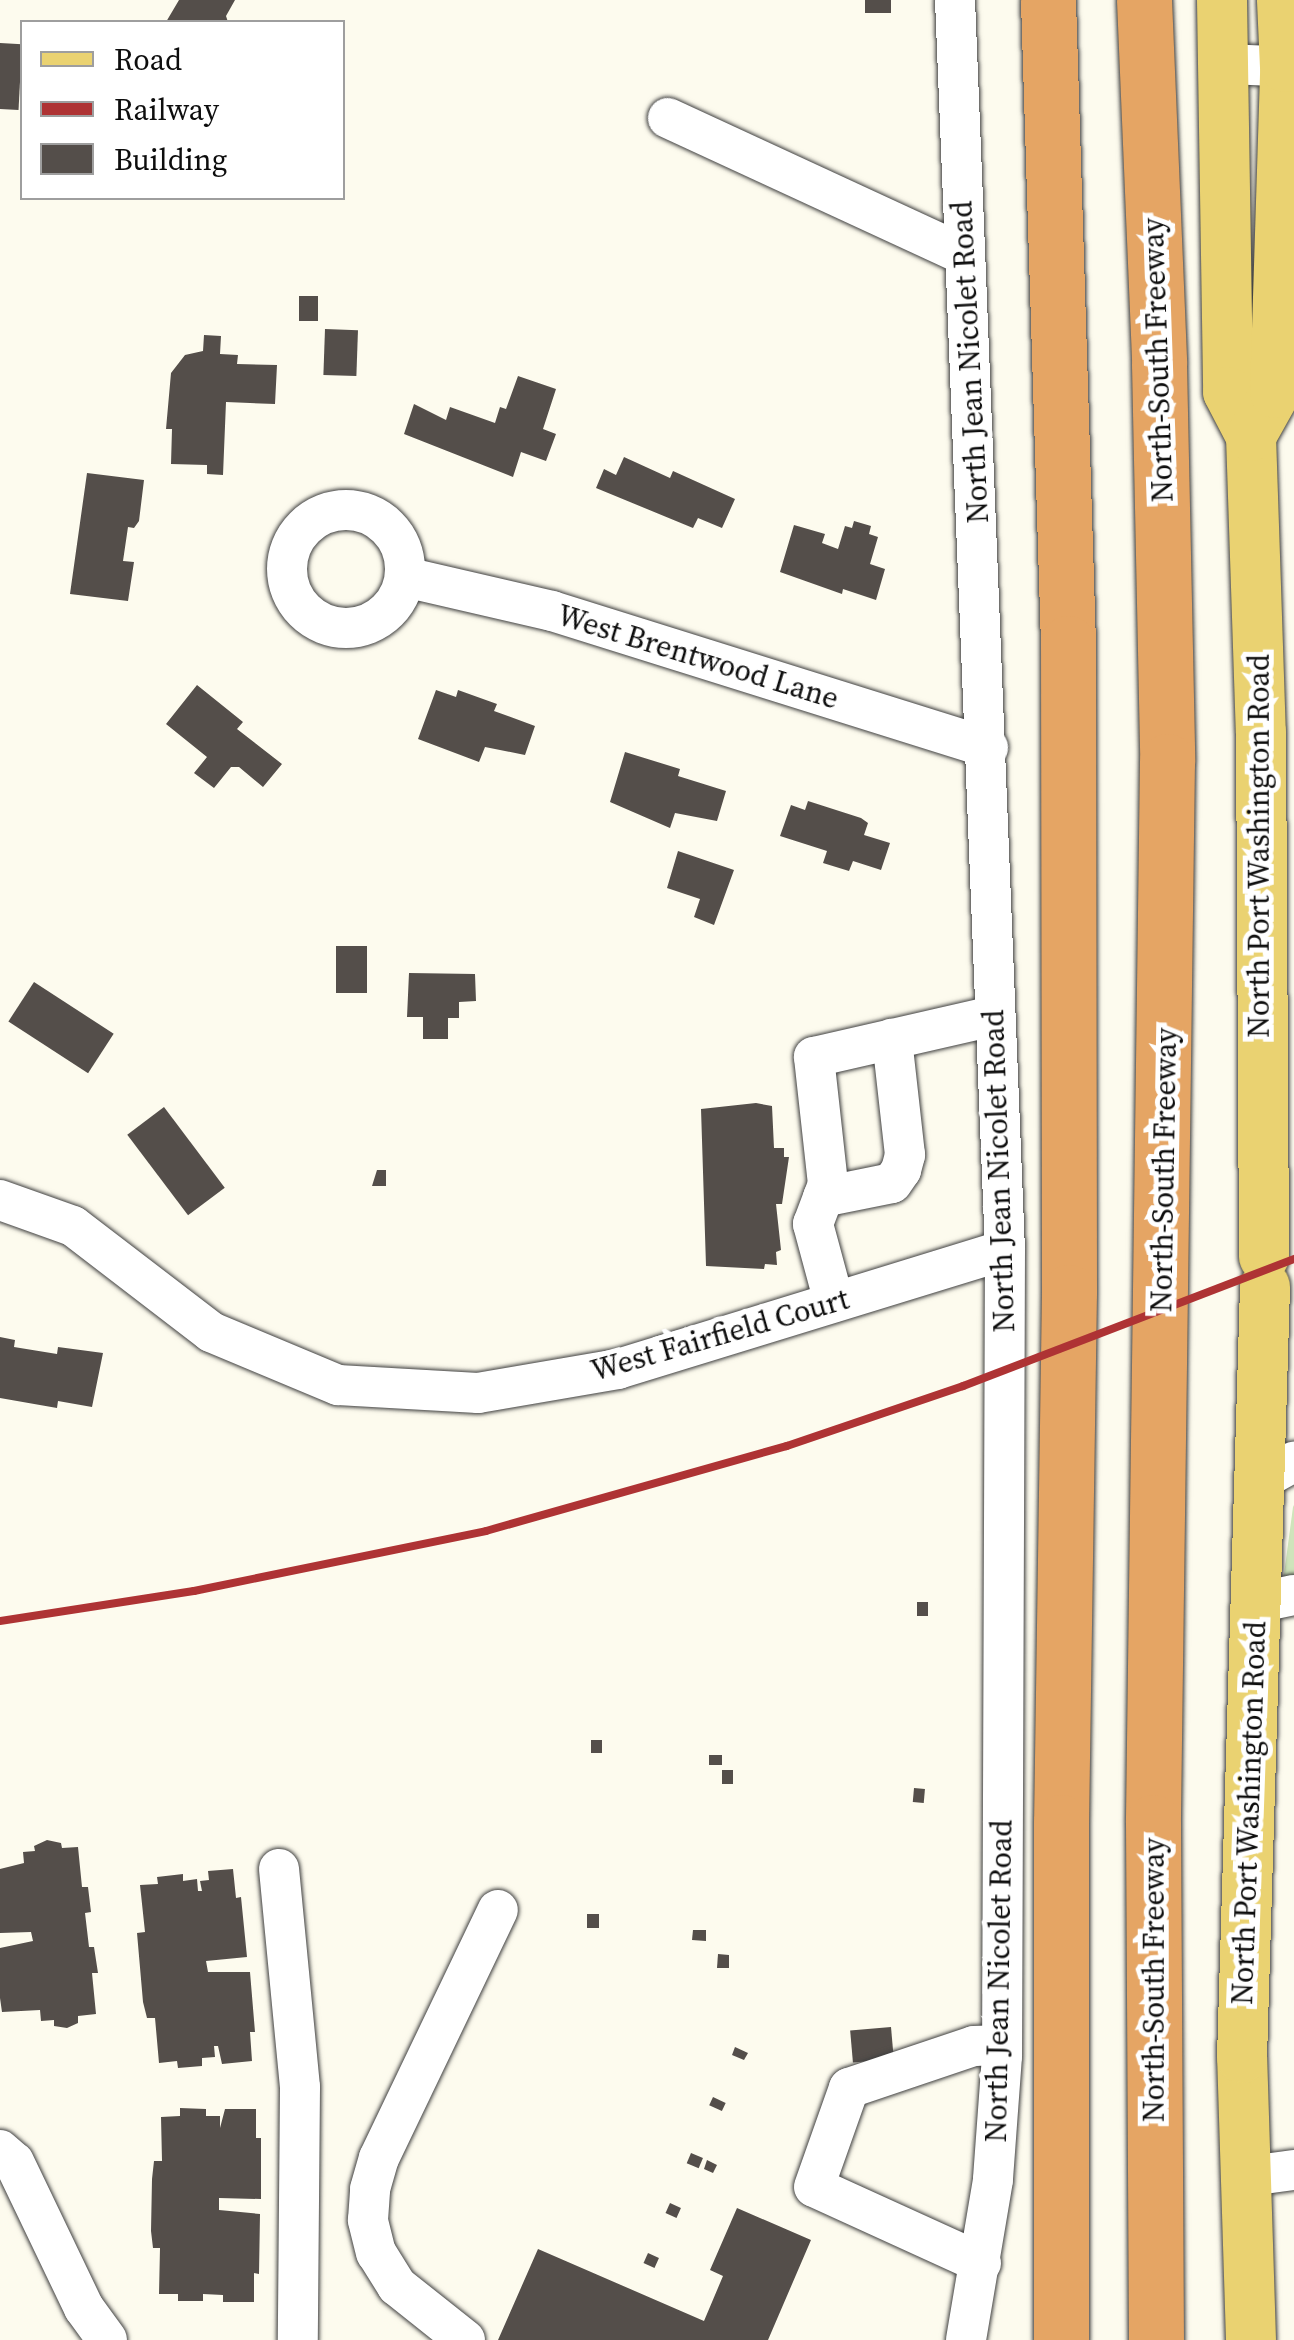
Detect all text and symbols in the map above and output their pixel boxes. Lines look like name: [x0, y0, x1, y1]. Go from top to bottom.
legend: [20, 20, 345, 200]
text: Road: [114, 39, 182, 80]
text: Railway: [114, 89, 219, 130]
text: Building: [114, 139, 227, 180]
street label: North Jean Nicolet Road: [944, 200, 996, 524]
street label: North-South Freeway: [1135, 217, 1181, 503]
street label: West Brentwood Lane: [553, 597, 843, 717]
street label: North Port Washington Road: [1241, 654, 1277, 1038]
street label: North Jean Nicolet Road: [975, 1009, 1023, 1333]
street label: North-South Freeway: [1144, 1027, 1184, 1313]
street label: West Fairfield Court: [587, 1281, 853, 1389]
street label: North Port Washington Road: [1224, 1620, 1274, 2006]
street label: North Jean Nicolet Road: [978, 1819, 1020, 2143]
street label: North-South Freeway: [1136, 1838, 1172, 2122]

